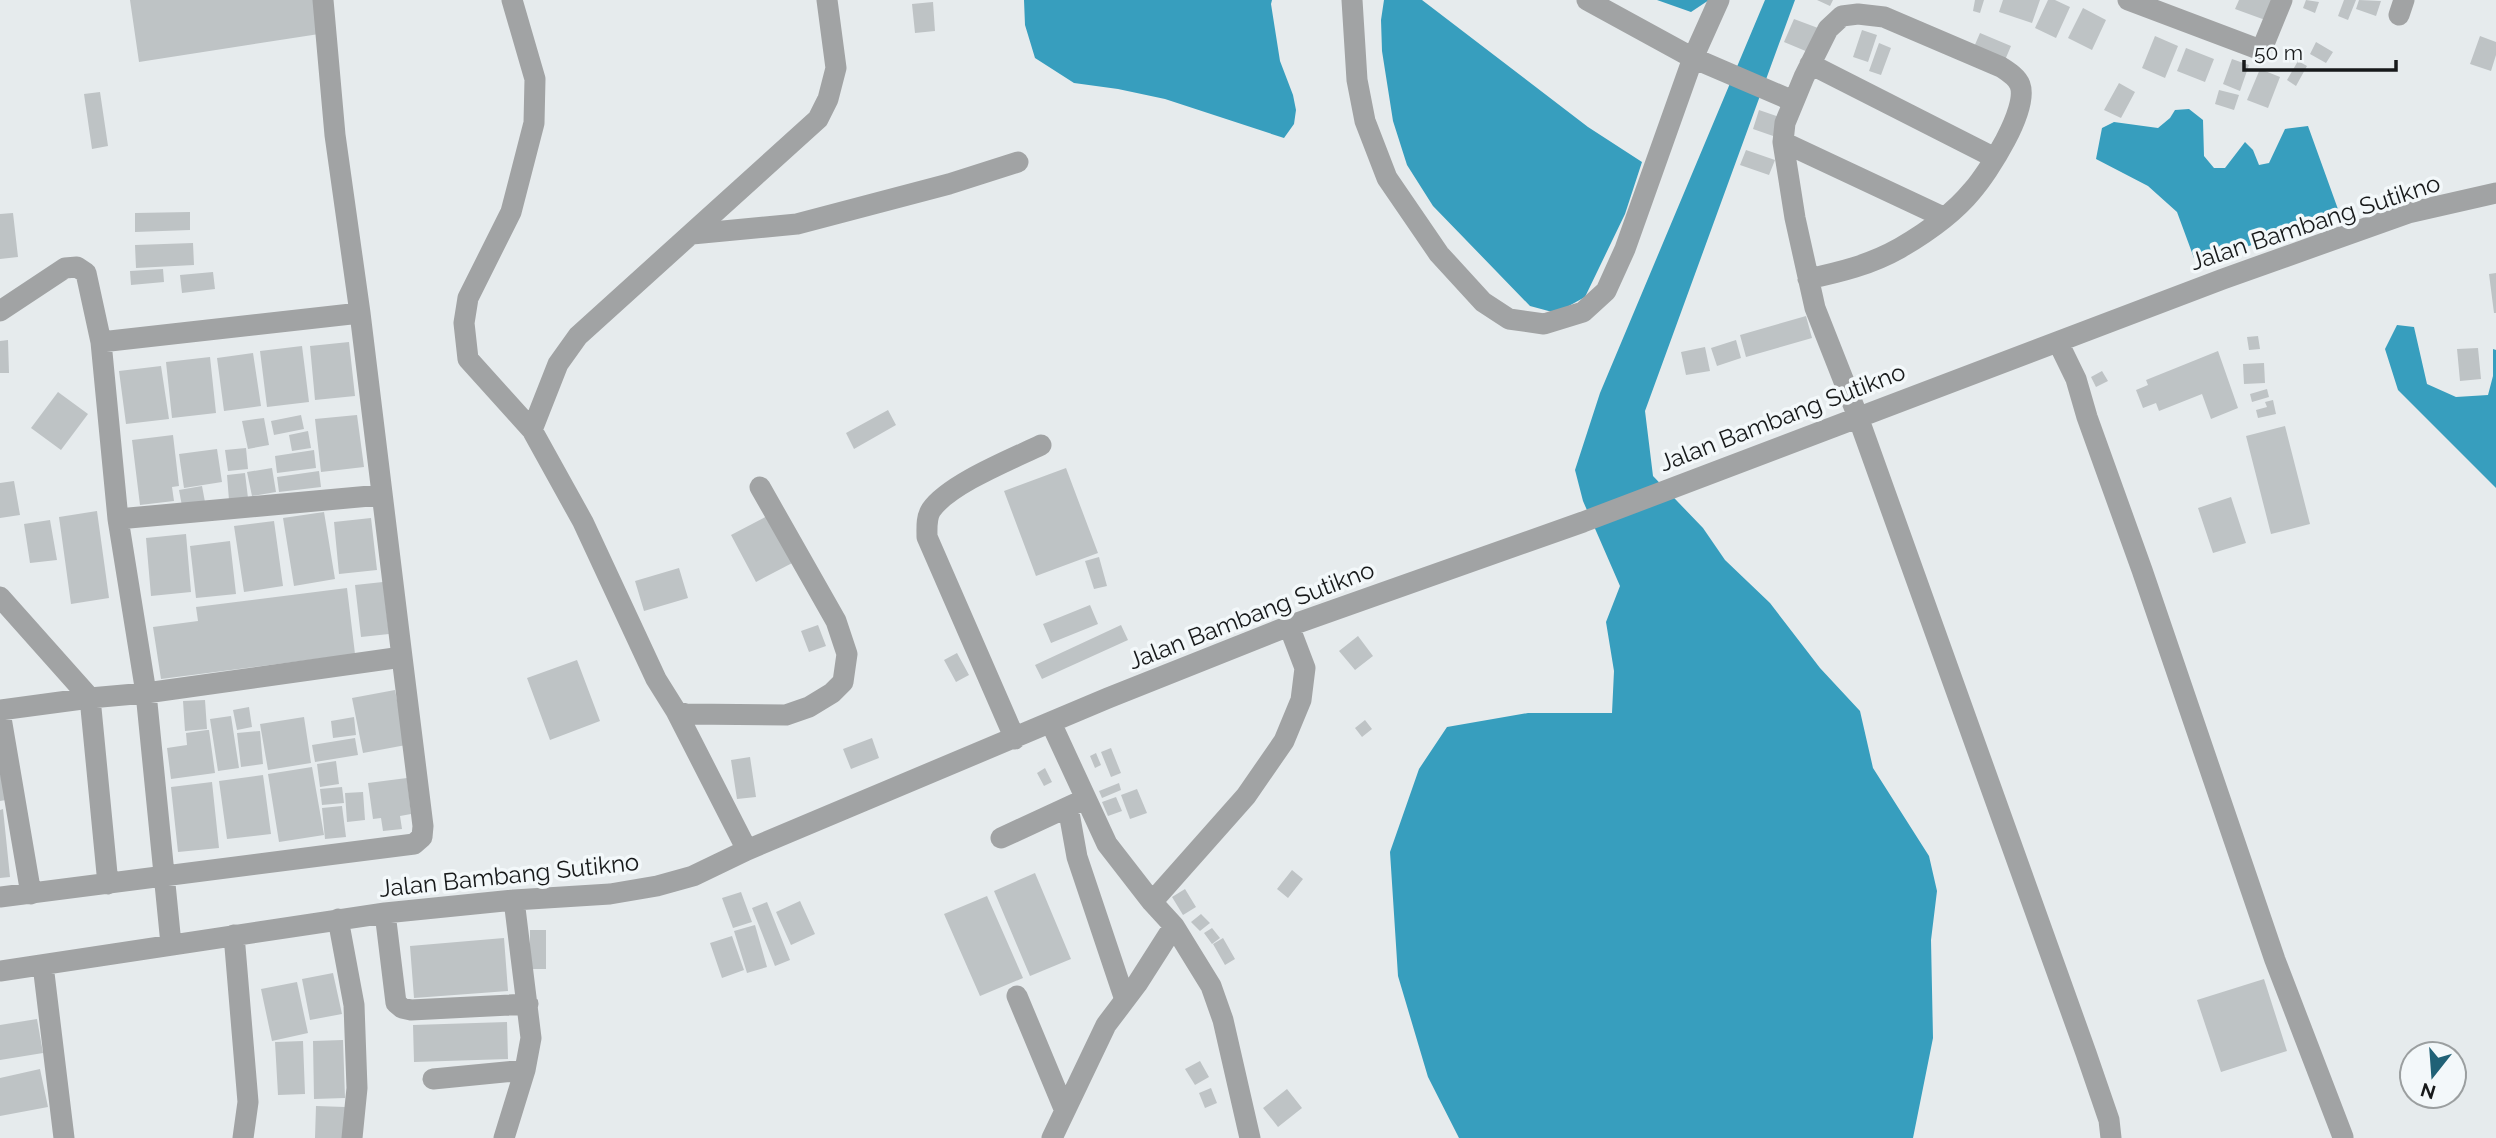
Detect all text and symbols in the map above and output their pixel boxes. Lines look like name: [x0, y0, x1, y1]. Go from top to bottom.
scale bar: [2244, 28, 2396, 72]
text: 50 m: [2254, 40, 2303, 65]
street label: Jalan Bambang Sutikno: [2186, 168, 2444, 276]
street label: Jalan Bambang Sutikno: [1655, 357, 1909, 477]
street label: Jalan Bambang Sutikno: [1124, 555, 1378, 675]
street label: Jalan Bambang Sutikno: [378, 847, 640, 903]
north arrow: [2398, 1040, 2468, 1110]
text: N: [2418, 1079, 2438, 1104]

